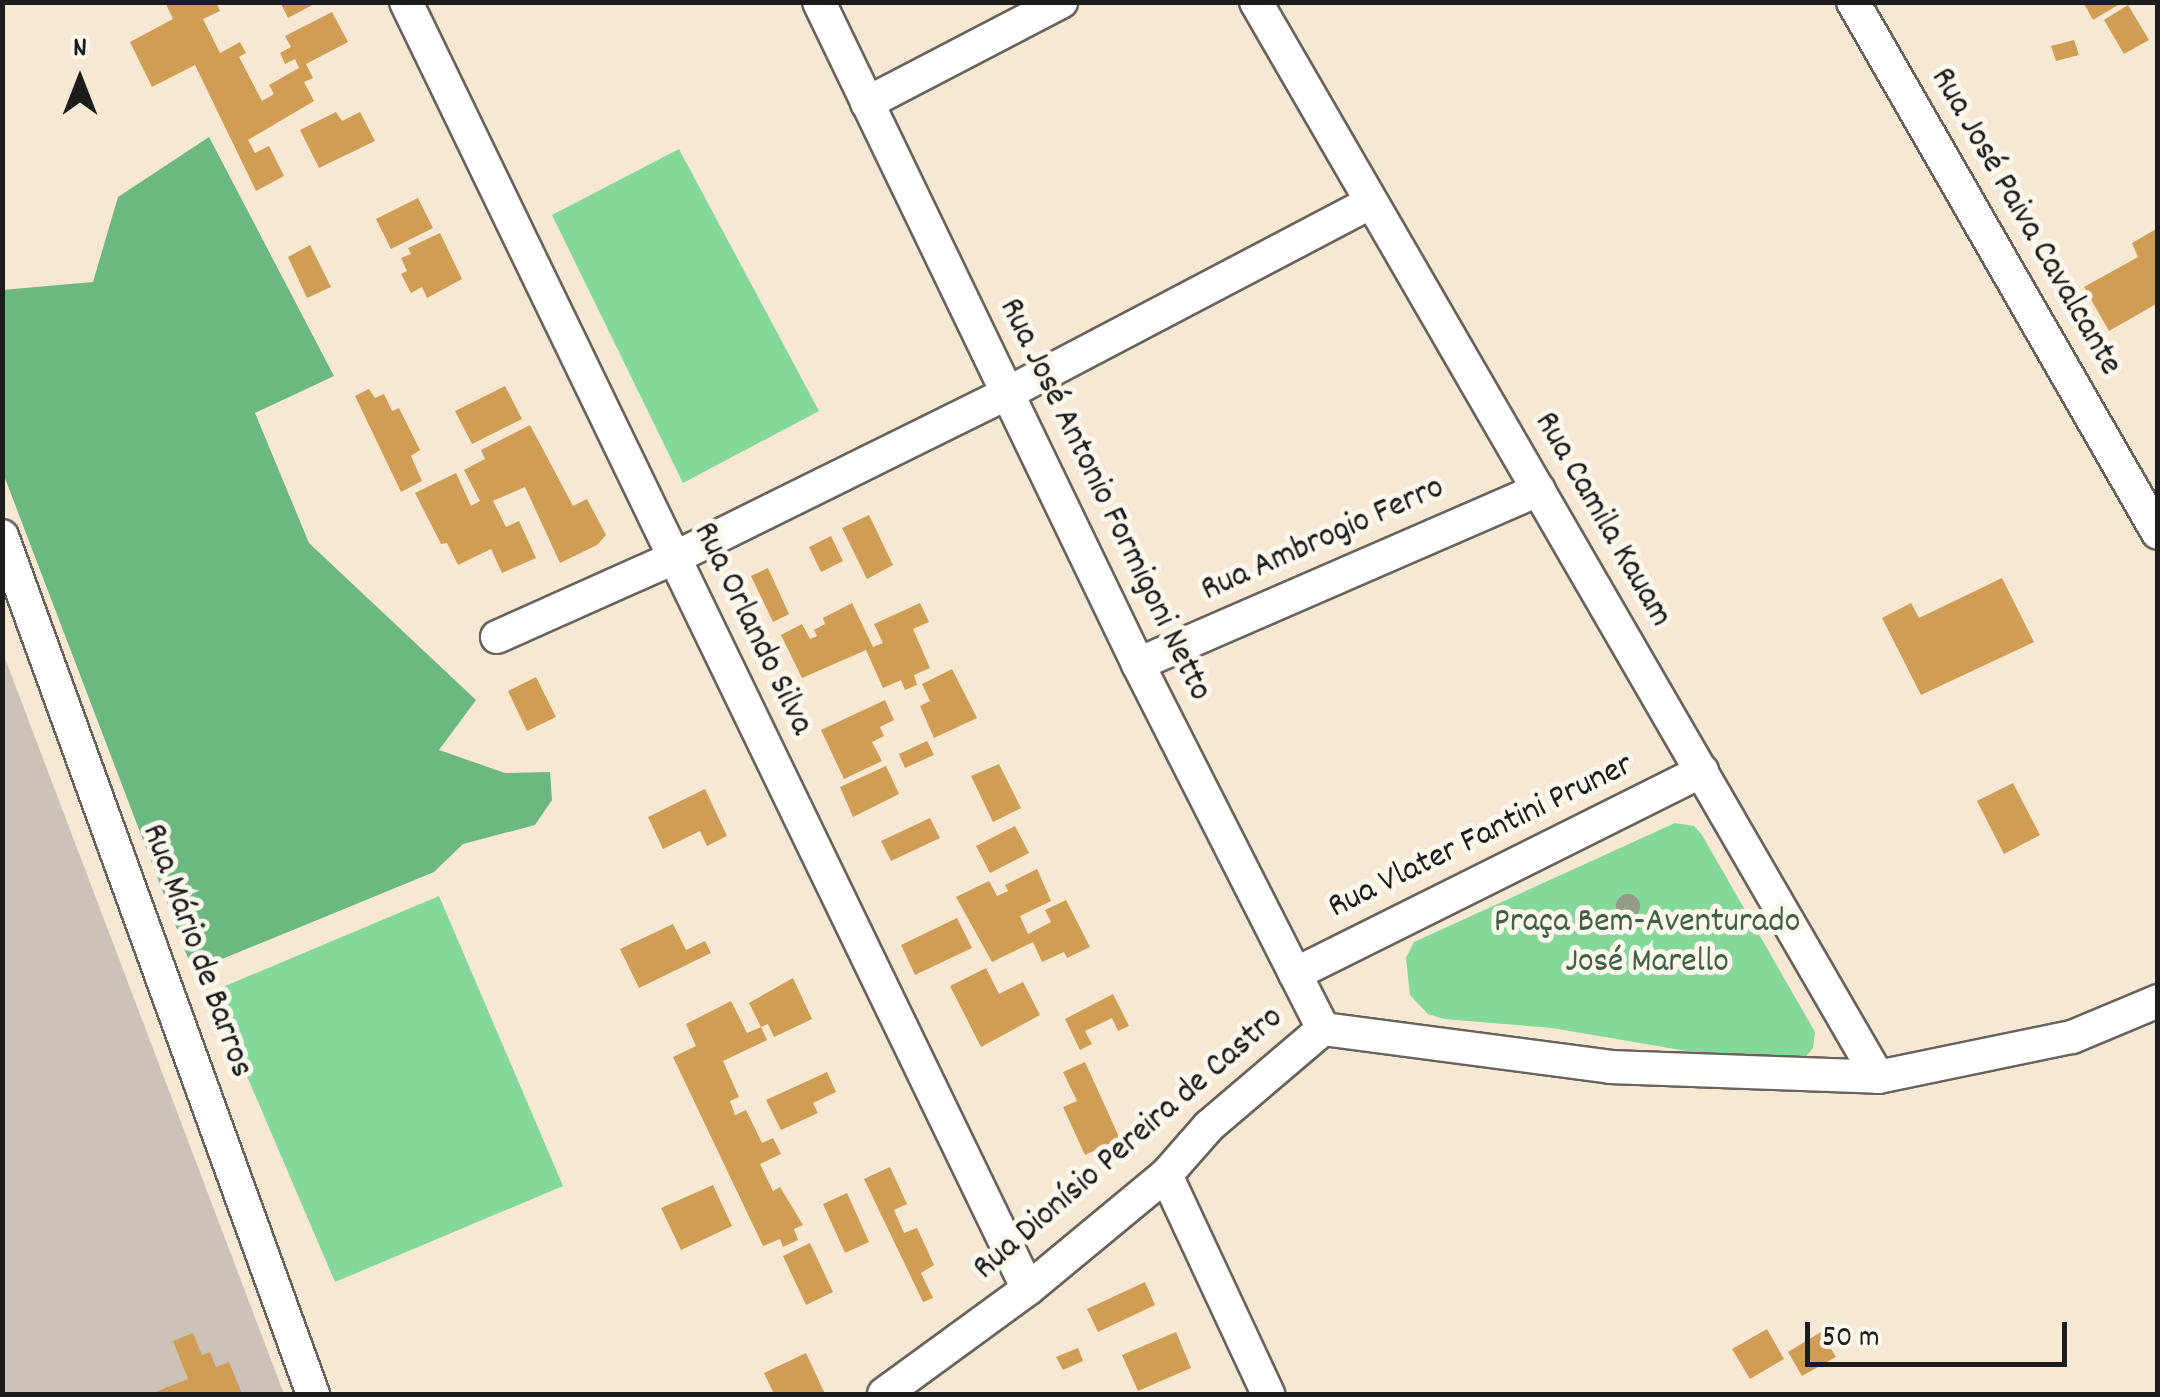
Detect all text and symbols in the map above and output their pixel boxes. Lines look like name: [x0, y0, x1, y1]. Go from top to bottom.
north arrow: [30, 30, 130, 130]
text: N: [73, 30, 87, 70]
street label: Rua José Paiva Cavalcante: [1920, 61, 2130, 383]
street label: Rua José Antonio Formigoni Netto: [988, 292, 1220, 708]
street label: Rua Camila Kauam: [1523, 405, 1681, 635]
street label: Rua Ambrogio Ferro: [1195, 468, 1451, 612]
street label: Rua Orlando Silva: [682, 516, 822, 742]
street label: Rua Vlater Fantini Pruner: [1322, 745, 1640, 929]
street label: Rua Mário de Barros: [131, 819, 261, 1083]
park label: Praça Bem-Aventurado José Marello: [1494, 902, 1800, 984]
street label: Rua Dionísio Pereira de Castro: [965, 998, 1293, 1290]
scale bar: [1810, 1302, 2072, 1364]
text: 50 m: [1822, 1318, 1880, 1361]

